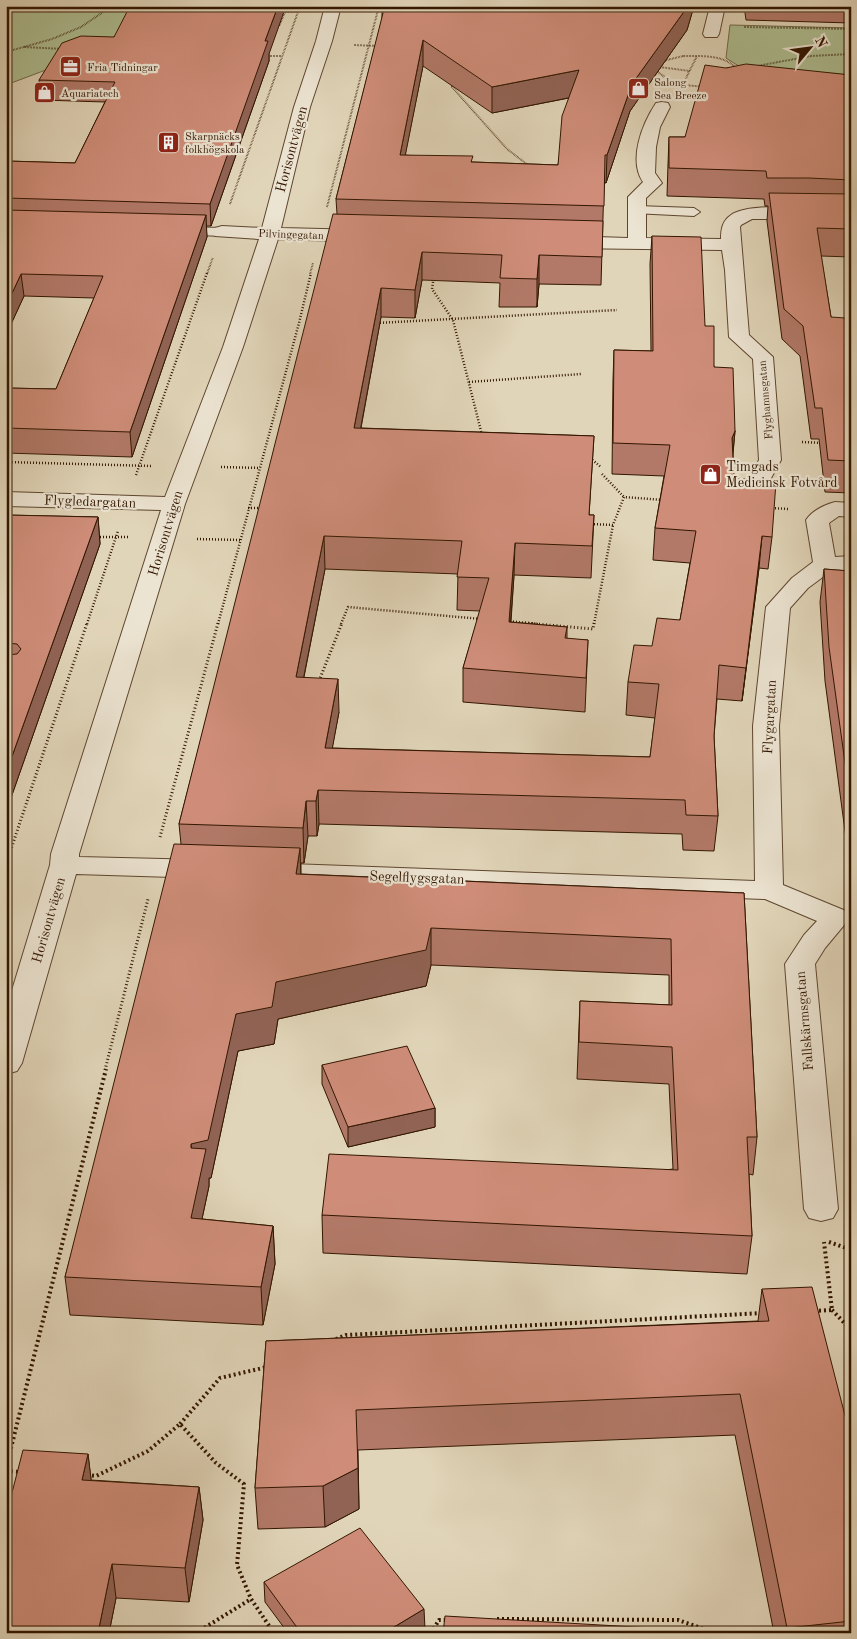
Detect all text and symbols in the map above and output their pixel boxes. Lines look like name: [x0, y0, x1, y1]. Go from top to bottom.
north arrow: [784, 22, 834, 72]
text: N: [812, 34, 829, 51]
office icon: Fria Tidningar: [59, 55, 83, 79]
place label: Fria Tidningar: [87, 63, 158, 74]
shop icon: Salong Sea Breeze: [626, 76, 650, 100]
place label: Salong Sea Breeze: [654, 78, 707, 102]
shop icon: Aquariatech: [33, 81, 57, 105]
place label: Aquariatech: [61, 89, 119, 100]
street label: Horisontvägen: [274, 104, 310, 194]
building icon: Skarpnäcks folkhögskola: [157, 130, 181, 154]
place label: Skarpnäcks folkhögskola: [185, 132, 245, 156]
street label: Pilvingegatan: [258, 229, 324, 242]
street label: Flyghamnsgatan: [758, 360, 775, 440]
place label: Timgads Medicinsk Fotvård: [726, 460, 838, 490]
shop icon: Timgads Medicinsk Fotvård: [698, 462, 722, 486]
street label: Horisontvägen: [146, 488, 186, 578]
street label: Flygledargatan: [44, 493, 137, 511]
street label: Flygargatan: [761, 679, 779, 755]
street label: Segelflygsgatan: [369, 869, 465, 887]
street label: Horisontvägen: [30, 875, 68, 965]
street label: Fallskärmsgatan: [794, 970, 816, 1071]

